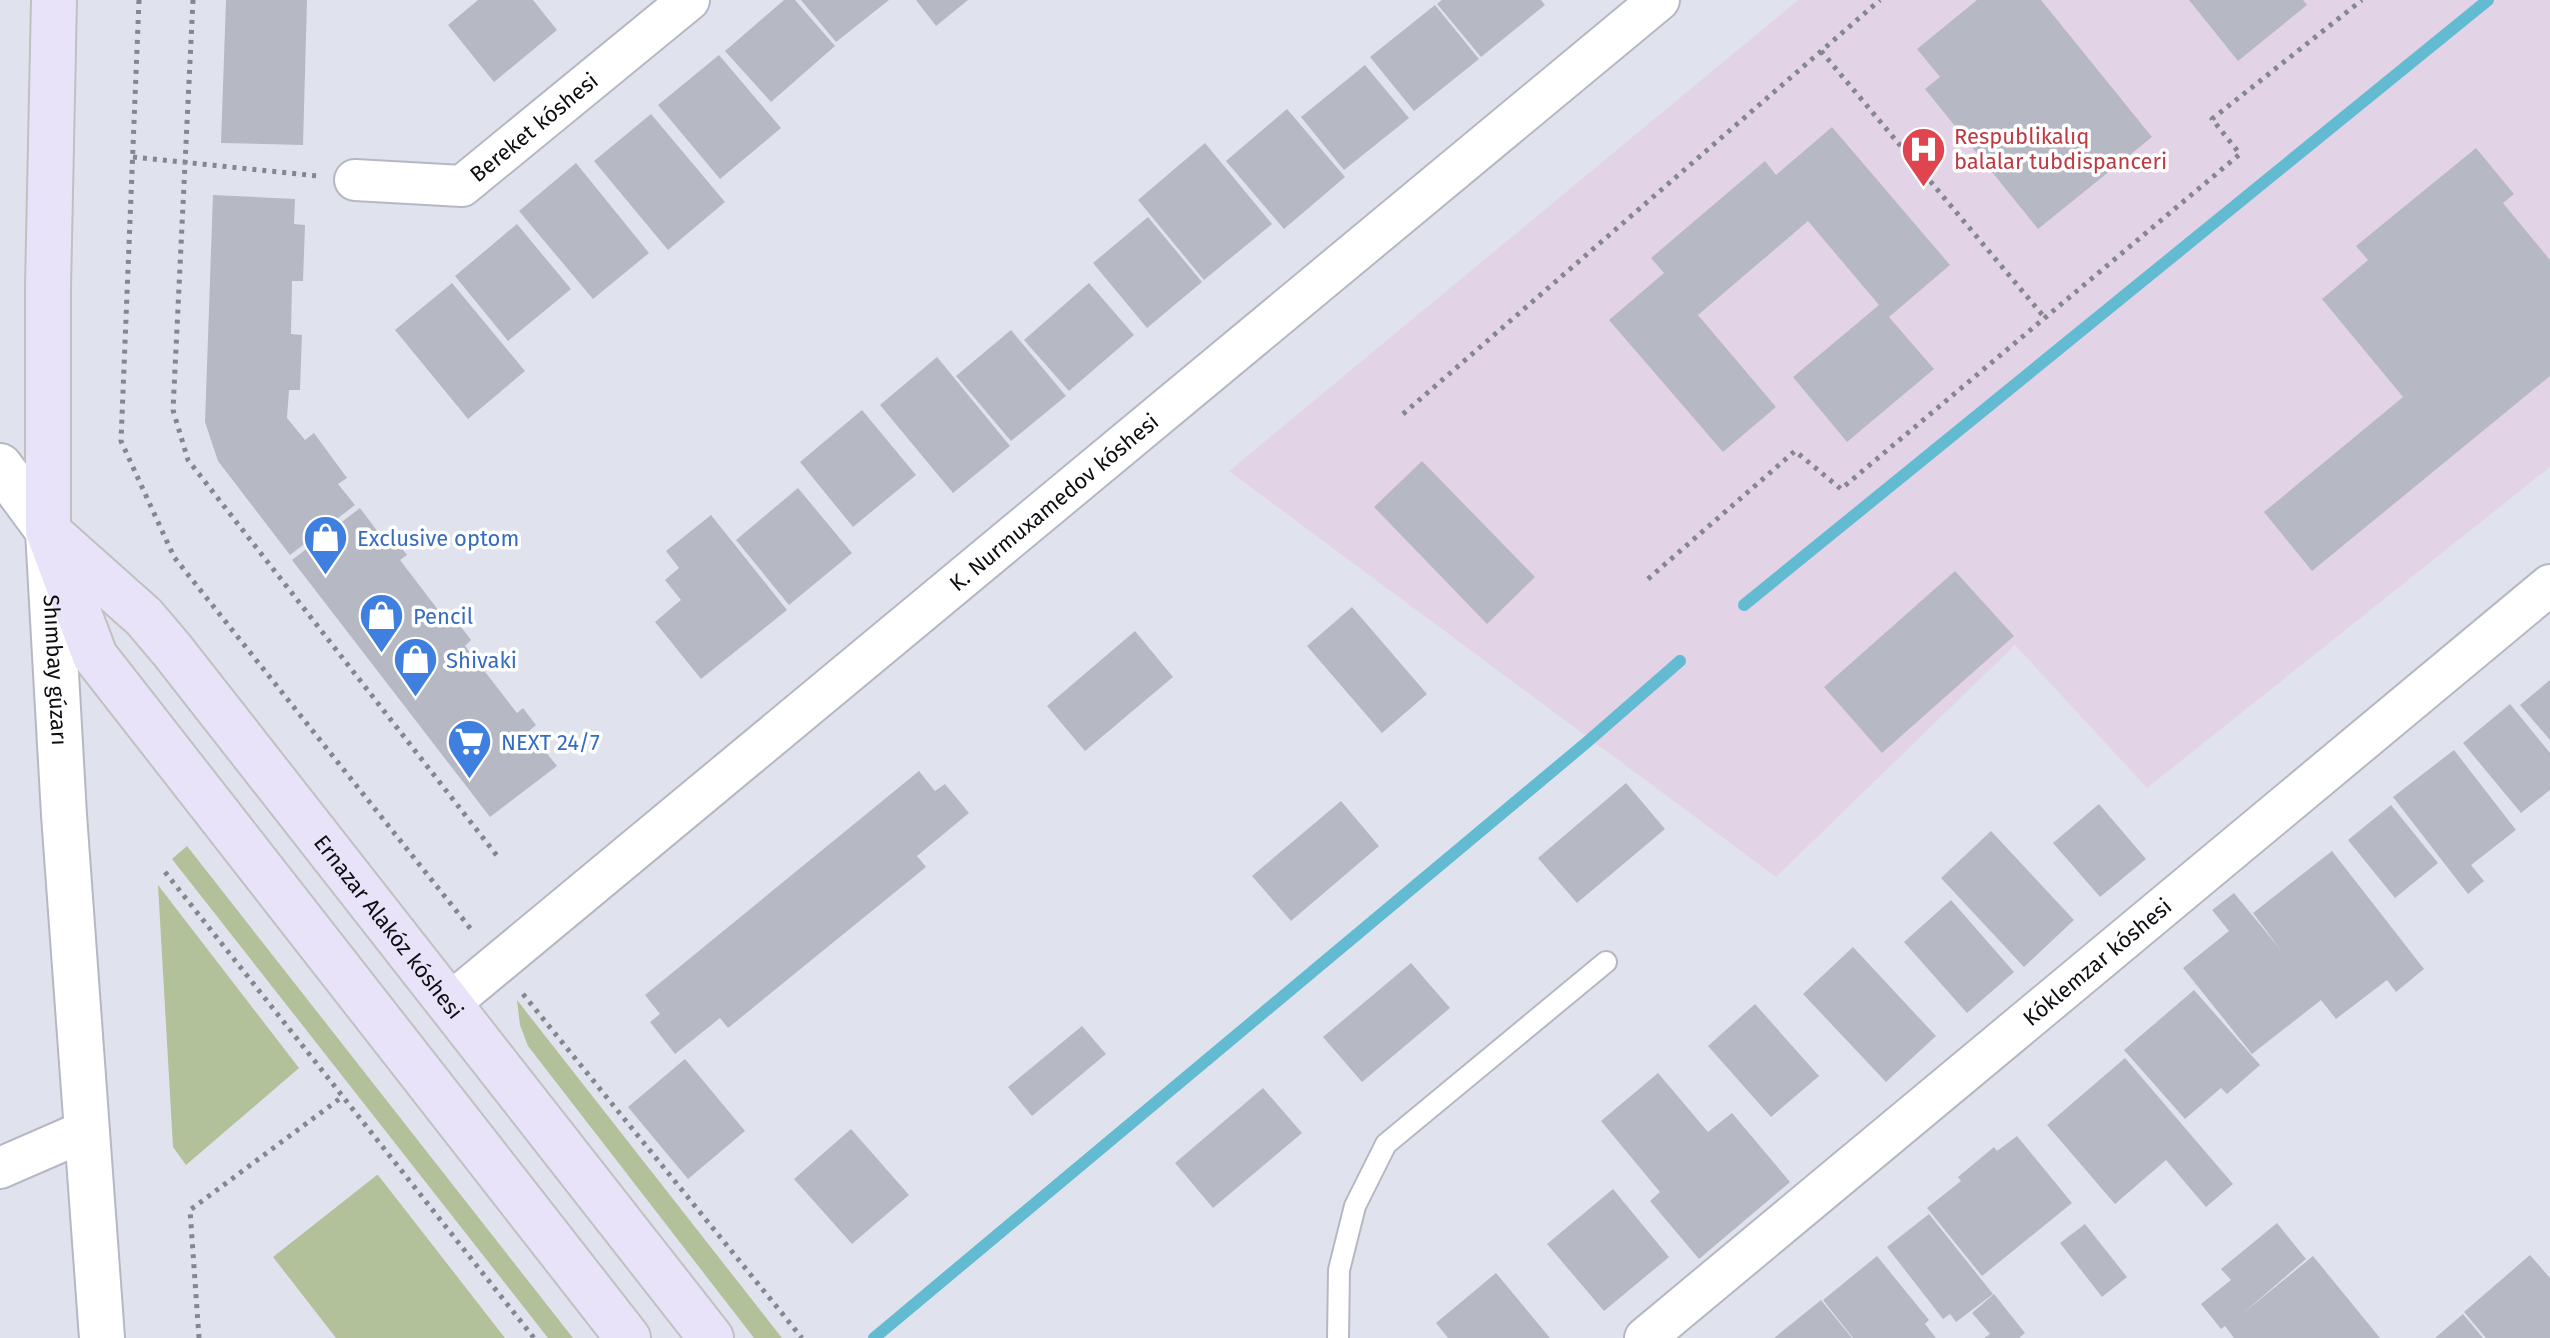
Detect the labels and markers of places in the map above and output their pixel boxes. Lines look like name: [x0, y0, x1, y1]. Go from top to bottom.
place label: Respublikalıq balalar tubdispanceri: [1954, 123, 2167, 175]
hospital icon: Respublikalıq balalar tubdispanceri: [1899, 125, 1947, 188]
shop icon: Exclusive optom: [302, 514, 350, 577]
place label: Exclusive optom: [357, 525, 519, 552]
shop icon: Pencil: [358, 592, 406, 655]
place label: Pencil: [413, 603, 473, 630]
shop icon: Shivaki: [391, 636, 439, 699]
place label: Shivaki: [446, 647, 517, 674]
supermarket icon: NEXT 24/7: [446, 718, 494, 781]
place label: NEXT 24/7: [501, 729, 600, 756]

